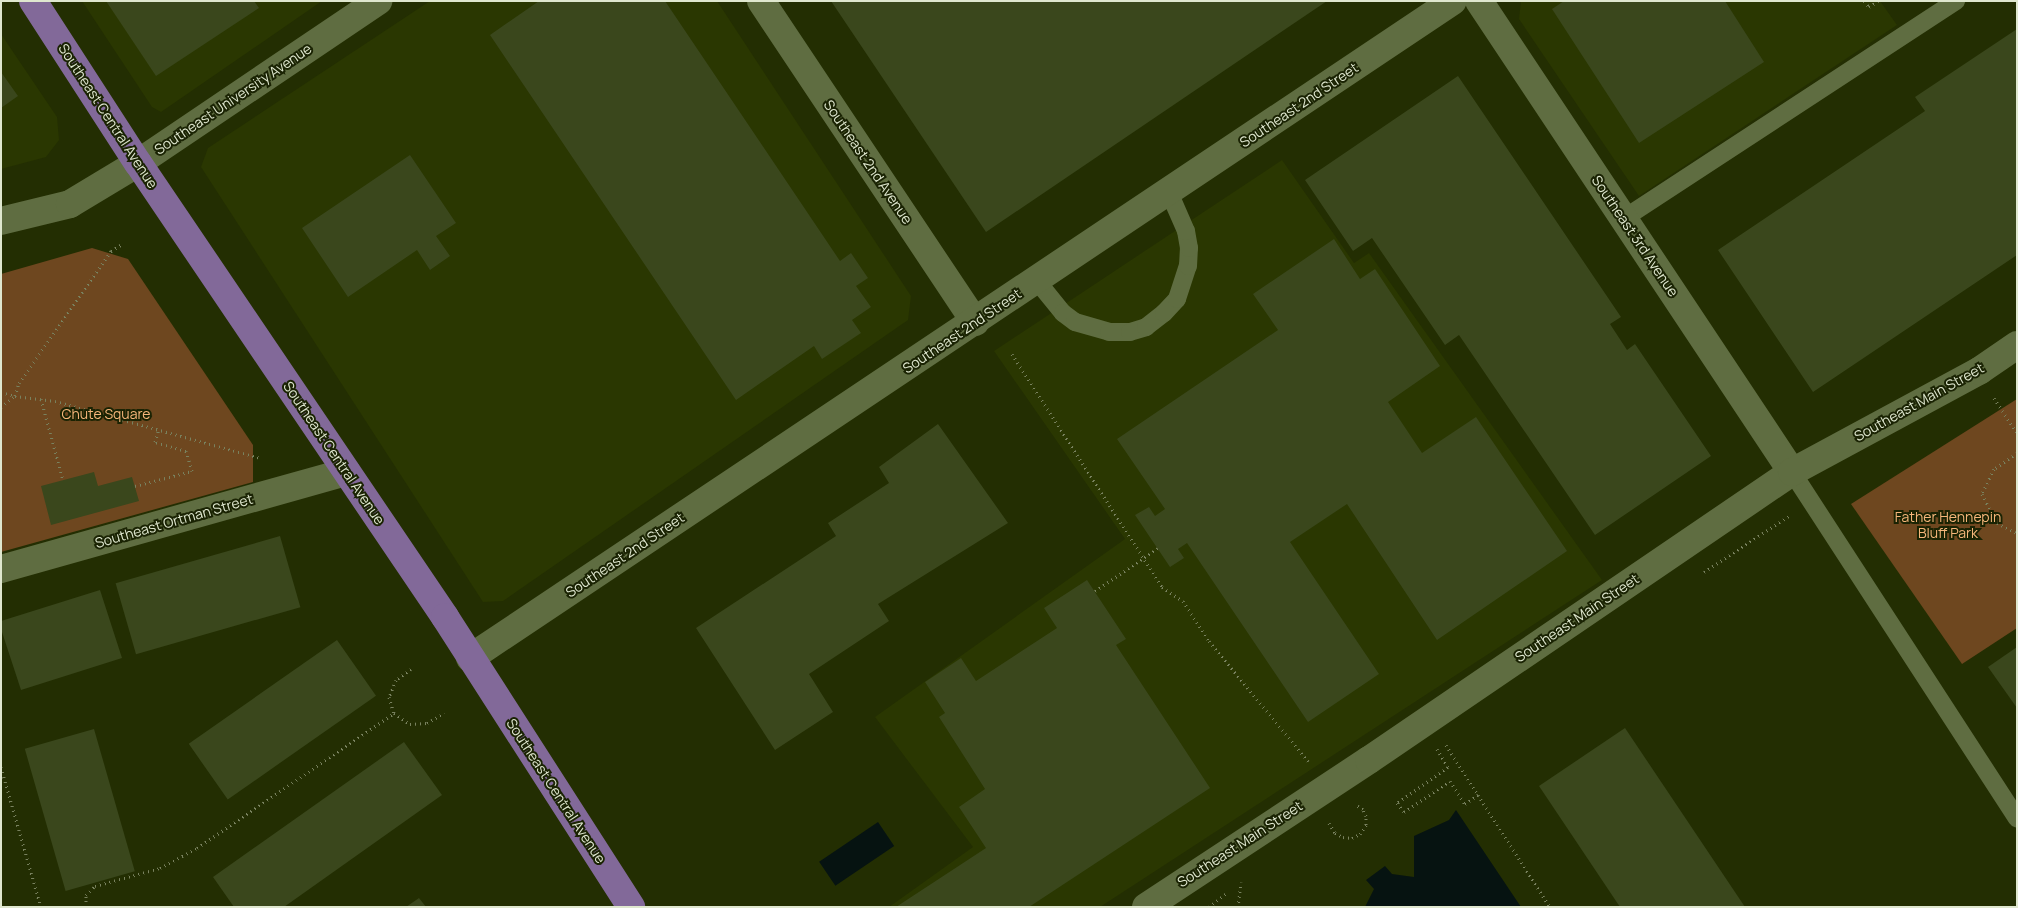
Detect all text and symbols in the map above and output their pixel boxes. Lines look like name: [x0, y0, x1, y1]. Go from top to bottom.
street label: Southeast Central Avenue: [55, 40, 161, 192]
street label: Southeast University Avenue: [151, 40, 315, 158]
street label: Southeast 2nd Street: [1237, 59, 1361, 151]
street label: Southeast 2nd Avenue: [820, 97, 916, 227]
street label: Southeast 3rd Avenue: [1588, 172, 1682, 300]
street label: Southeast 2nd Street: [900, 285, 1024, 377]
street label: Southeast Main Street: [1851, 359, 1987, 445]
street label: Southeast Central Avenue: [280, 378, 388, 528]
park label: Chute Square: [61, 406, 151, 422]
street label: Southeast Ortman Street: [93, 490, 255, 552]
street label: Southeast 2nd Street: [563, 509, 687, 601]
park label: Father Hennepin Bluff Park: [1895, 509, 2001, 542]
street label: Southeast Main Street: [1512, 570, 1642, 666]
street label: Southeast Central Avenue: [503, 715, 609, 867]
street label: Southeast Main Street: [1174, 797, 1306, 891]

